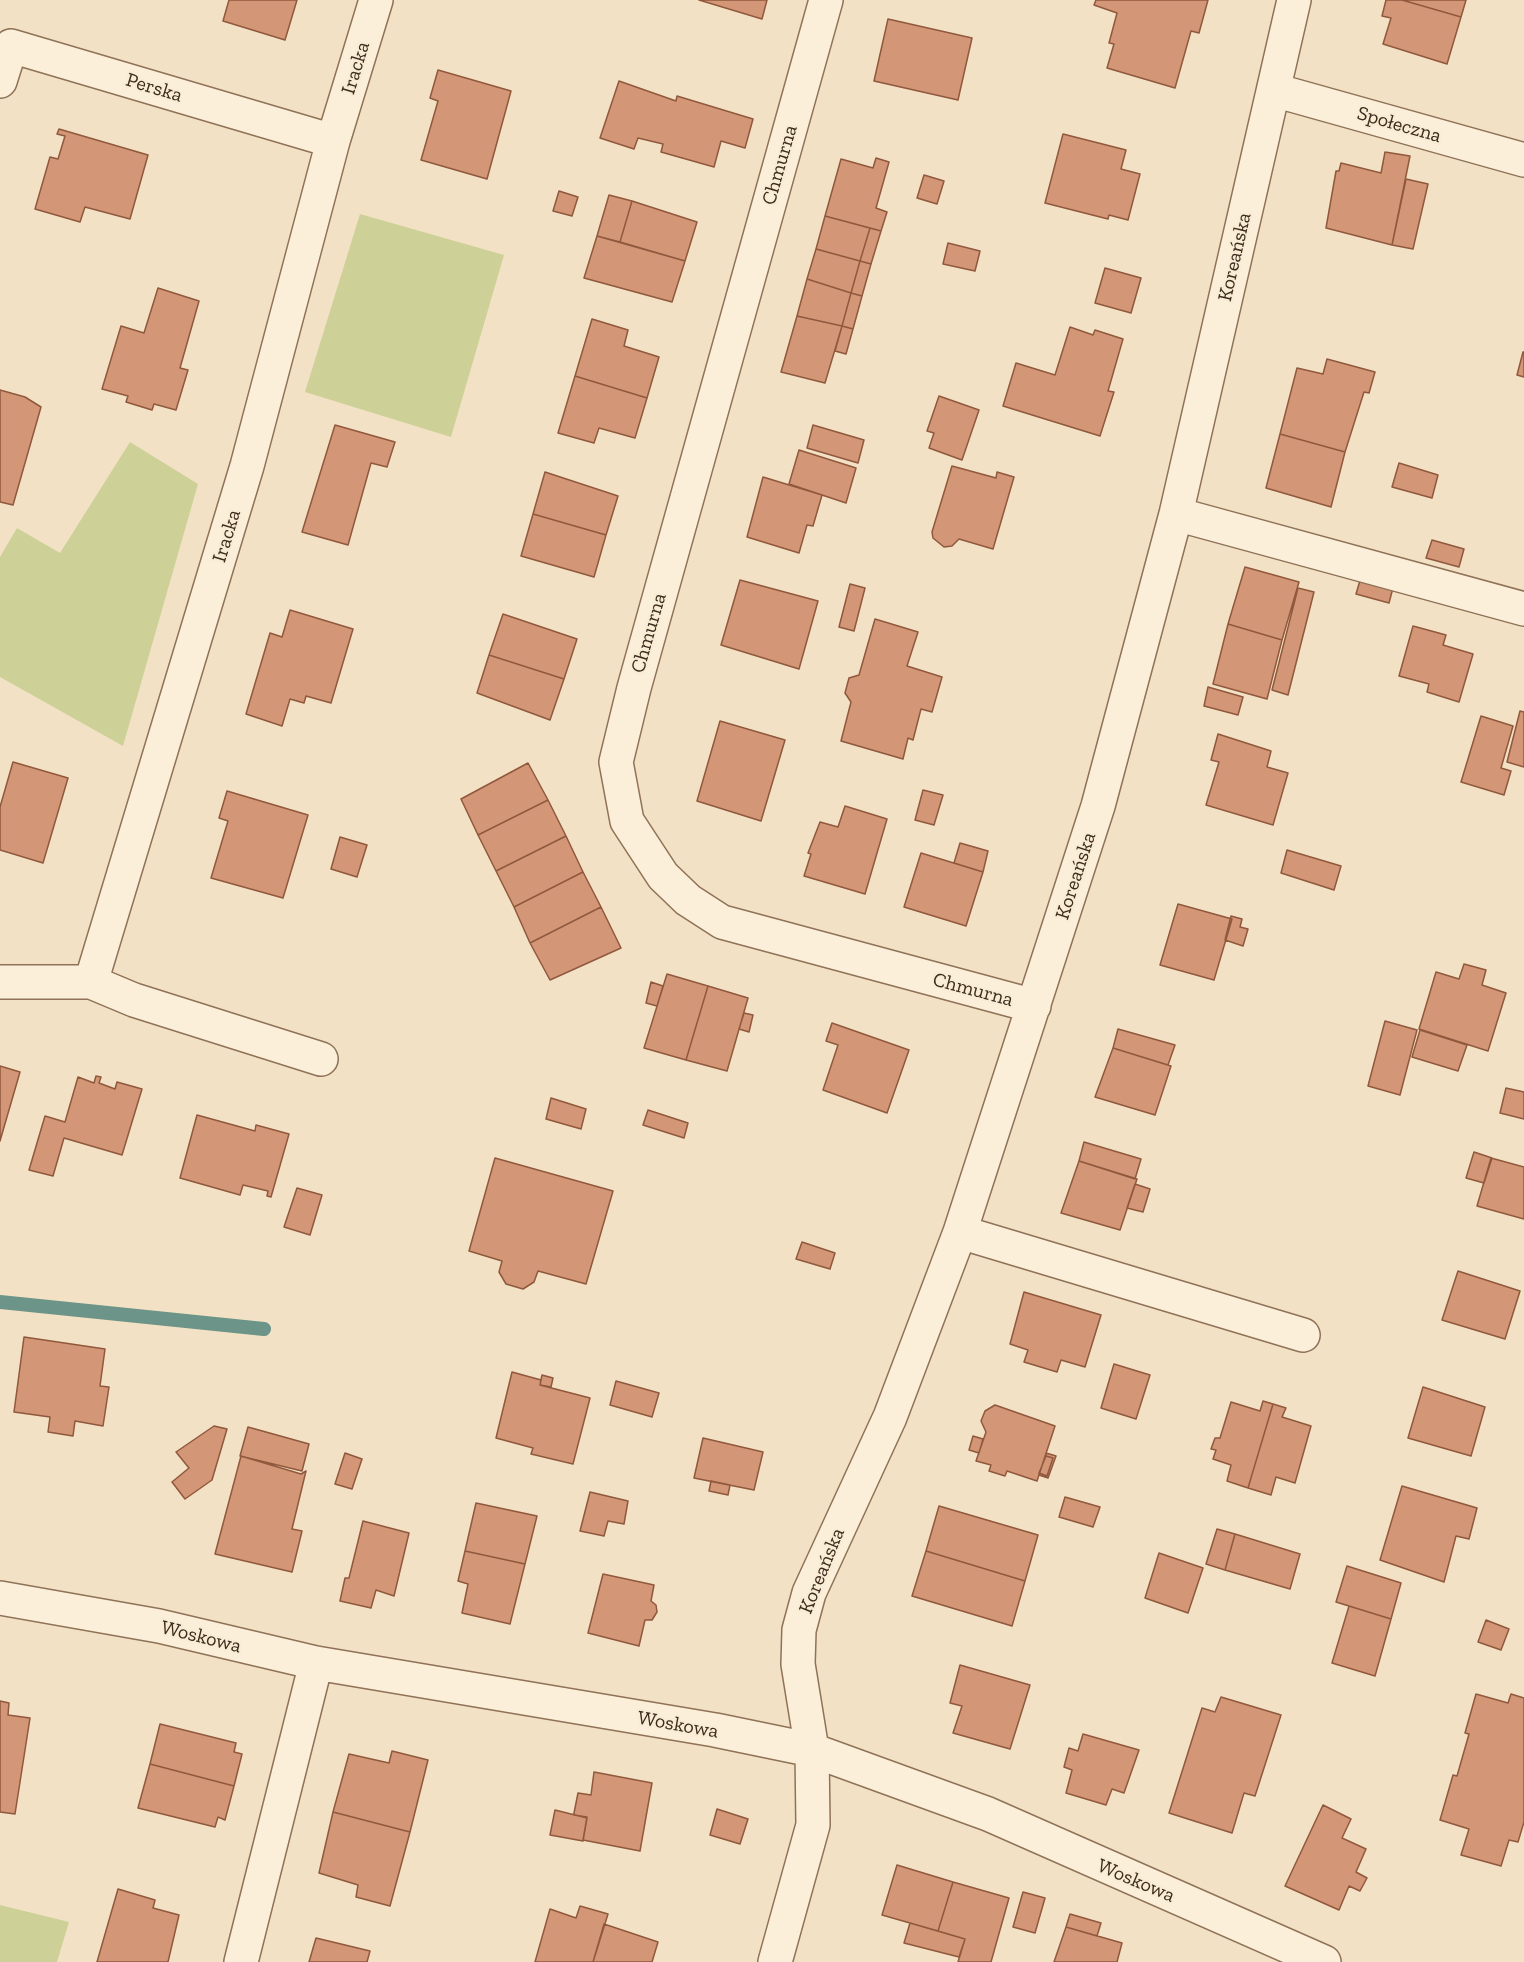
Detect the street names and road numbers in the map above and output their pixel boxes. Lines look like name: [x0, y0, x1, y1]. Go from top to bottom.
street label: Iracka: [337, 39, 375, 97]
street label: Perska: [123, 68, 185, 108]
street label: Społeczna: [1354, 102, 1444, 148]
street label: Chmurna: [757, 122, 803, 208]
street label: Koreańska: [1213, 210, 1257, 304]
street label: Iracka: [208, 507, 246, 565]
street label: Chmurna: [626, 590, 672, 676]
street label: Koreańska: [1051, 829, 1101, 923]
street label: Chmurna: [930, 968, 1016, 1012]
street label: Koreańska: [794, 1525, 850, 1617]
street label: Woskowa: [158, 1615, 244, 1659]
street label: Woskowa: [636, 1706, 720, 1744]
street label: Woskowa: [1094, 1854, 1178, 1908]

